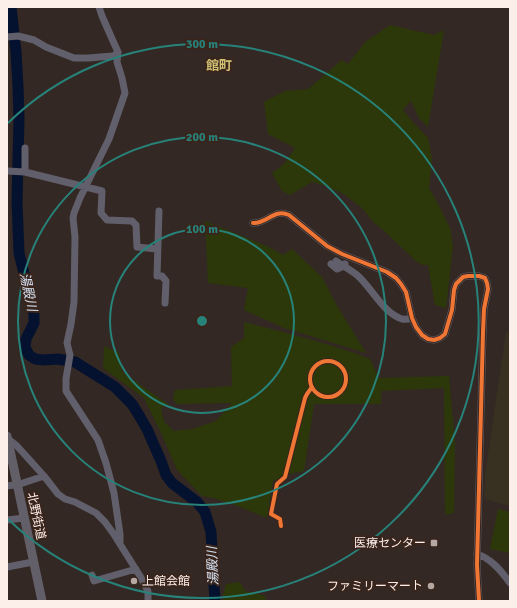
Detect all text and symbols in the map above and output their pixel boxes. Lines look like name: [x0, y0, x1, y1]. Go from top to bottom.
text: 300 m: [186, 37, 218, 52]
district label: 館町: [206, 58, 232, 74]
text: 200 m: [186, 130, 218, 145]
text: 100 m: [186, 222, 218, 237]
water label: 湯殿川: [16, 271, 40, 315]
centre of rings: [195, 314, 209, 328]
street label: 北野街道: [24, 491, 48, 541]
place label: 医療センター: [354, 536, 426, 551]
marker: 医療センター: [429, 538, 439, 548]
water label: 湯殿川: [204, 544, 222, 586]
place label: 上館会館: [142, 574, 190, 589]
marker: 上館会館: [129, 576, 139, 586]
place label: ファミリーマート: [327, 579, 423, 594]
marker: ファミリーマート: [426, 581, 436, 591]

